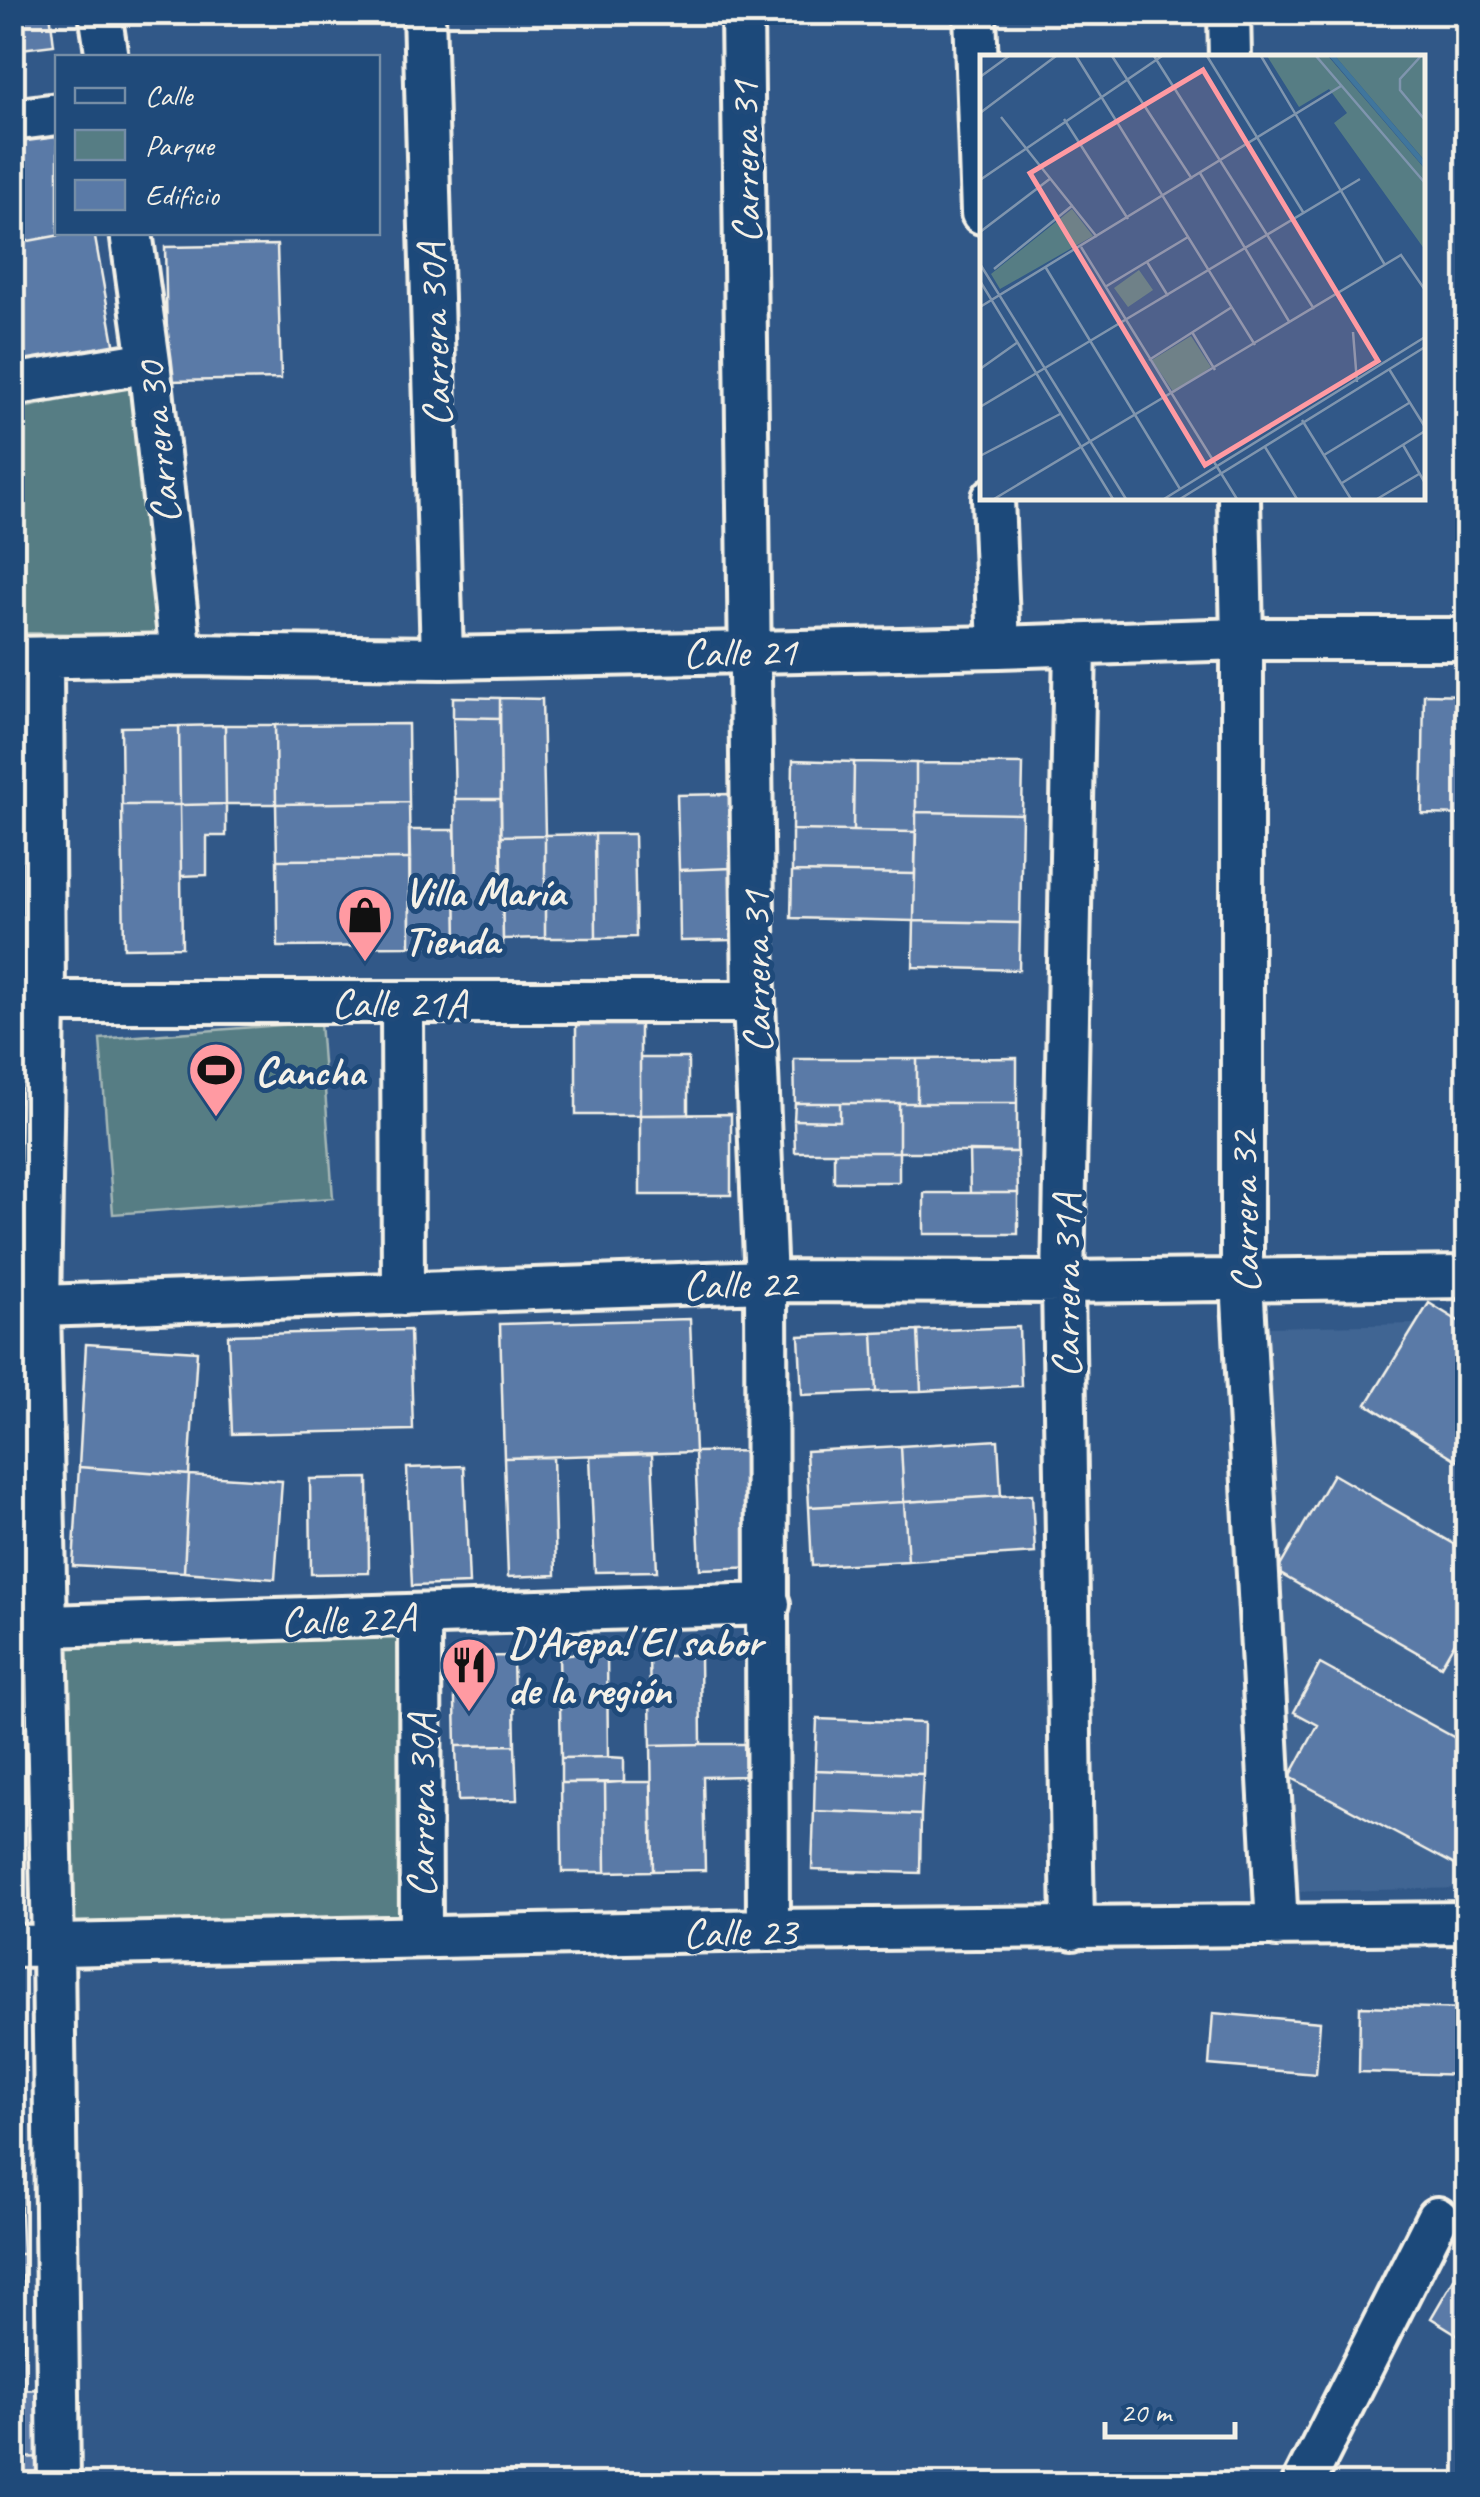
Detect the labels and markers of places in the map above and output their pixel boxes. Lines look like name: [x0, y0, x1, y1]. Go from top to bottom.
place label: Villa María Tienda: [404, 866, 568, 967]
shop icon: Villa María Tienda: [335, 885, 395, 964]
sports icon: Cancha: [186, 1040, 246, 1119]
place label: Cancha: [255, 1045, 368, 1098]
place label: D'Arepa! El sabor de la región: [508, 1616, 767, 1717]
restaurant icon: D'Arepa! El sabor de la región: [439, 1635, 499, 1714]

